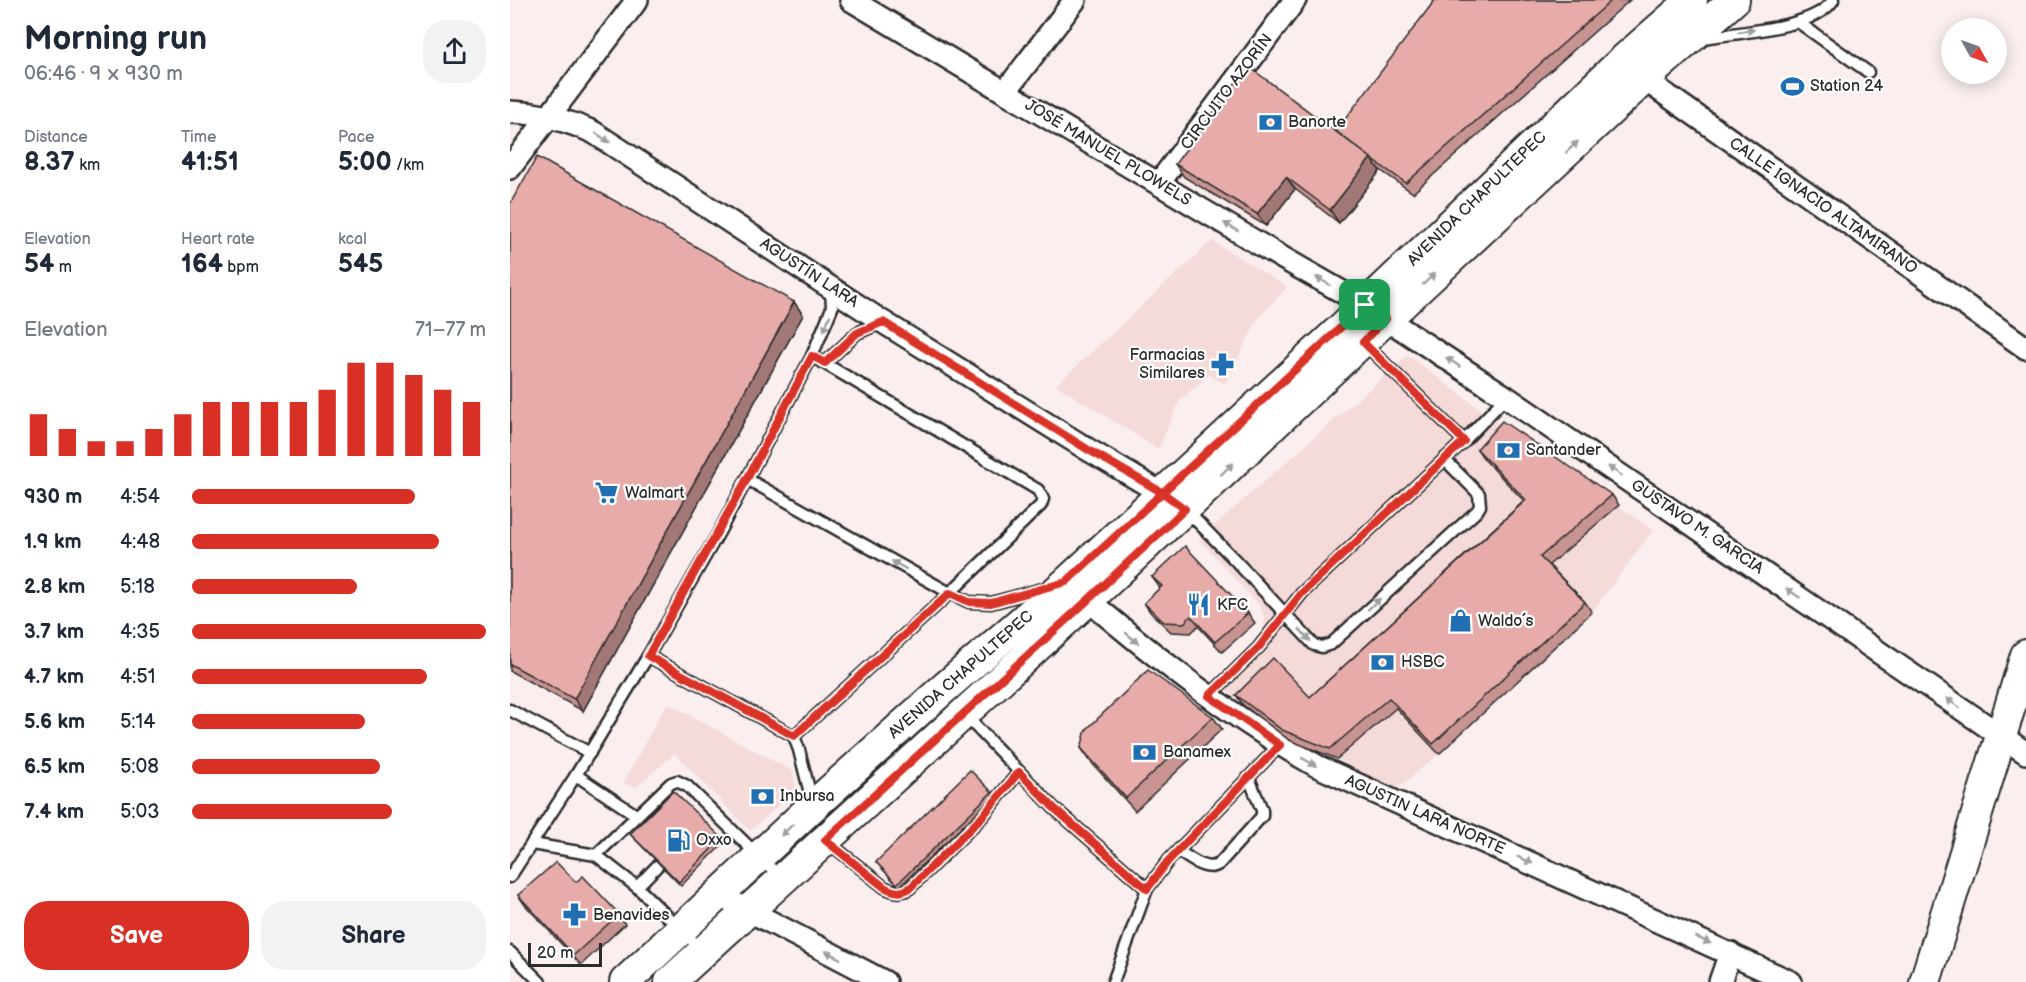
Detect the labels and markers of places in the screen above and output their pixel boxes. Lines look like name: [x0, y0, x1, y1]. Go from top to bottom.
sports icon: Station 24: [1779, 73, 1805, 99]
place label: Station 24: [1810, 77, 1883, 96]
bank icon: Banorte: [1257, 109, 1283, 135]
place label: Banorte: [1288, 113, 1347, 132]
pin: [1339, 279, 1390, 330]
place label: Farmacias Similares: [1130, 346, 1205, 383]
pharmacy icon: Farmacias Similares: [1210, 351, 1236, 377]
bank icon: Santander: [1495, 437, 1521, 463]
place label: Santander: [1526, 441, 1601, 460]
supermarket icon: Walmart: [594, 480, 620, 506]
place label: Walmart: [625, 484, 685, 503]
restaurant icon: KFC: [1186, 592, 1212, 618]
place label: KFC: [1217, 596, 1248, 615]
shop icon: Waldo´s: [1447, 608, 1473, 634]
place label: Waldo´s: [1478, 612, 1534, 631]
bank icon: HSBC: [1370, 649, 1396, 675]
place label: HSBC: [1401, 653, 1445, 672]
bank icon: Banamex: [1132, 739, 1158, 765]
place label: Banamex: [1163, 743, 1232, 762]
bank icon: Inbursa: [749, 783, 775, 809]
place label: Inbursa: [780, 787, 835, 806]
fuel station icon: Oxxo: [665, 827, 691, 853]
place label: Oxxo: [696, 831, 732, 850]
pharmacy icon: Benavides: [562, 902, 588, 928]
place label: Benavides: [593, 906, 670, 925]

